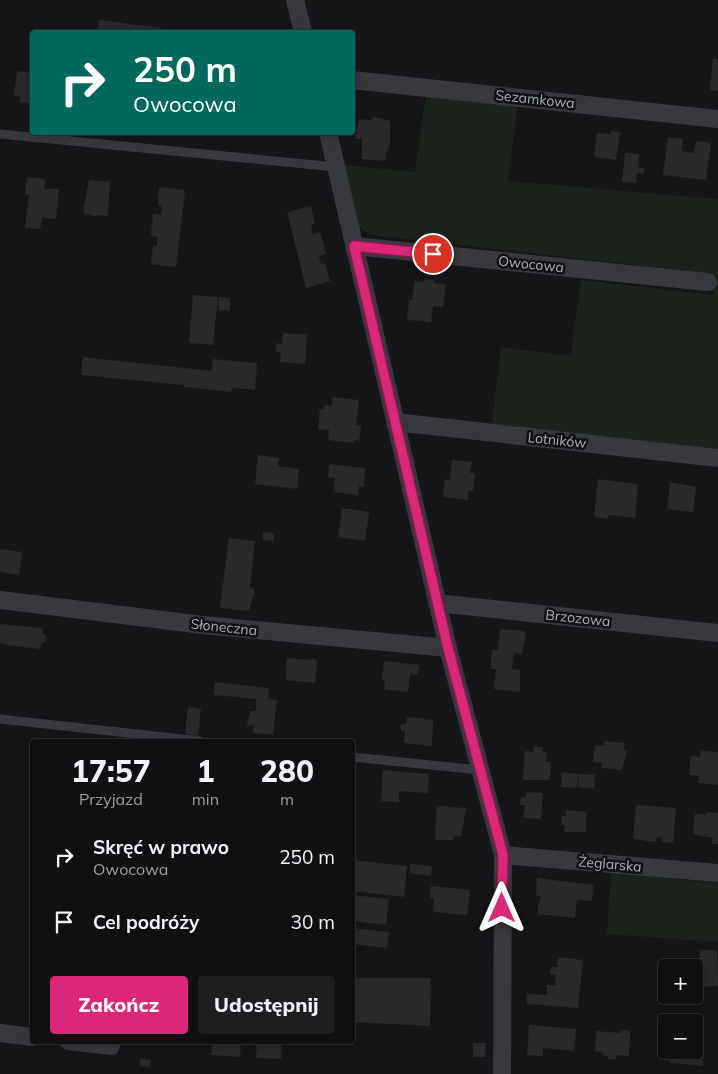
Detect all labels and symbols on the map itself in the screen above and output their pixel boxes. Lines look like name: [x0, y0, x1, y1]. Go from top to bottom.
street label: Sezamkowa: [495, 86, 575, 112]
pin: [412, 233, 454, 275]
street label: Owocowa: [497, 252, 565, 276]
street label: Lotników: [527, 428, 587, 452]
street label: Brzozowa: [545, 606, 611, 630]
street label: Słoneczna: [190, 615, 258, 639]
street label: Żeglarska: [578, 852, 642, 876]
position arrow: [475, 881, 527, 933]

